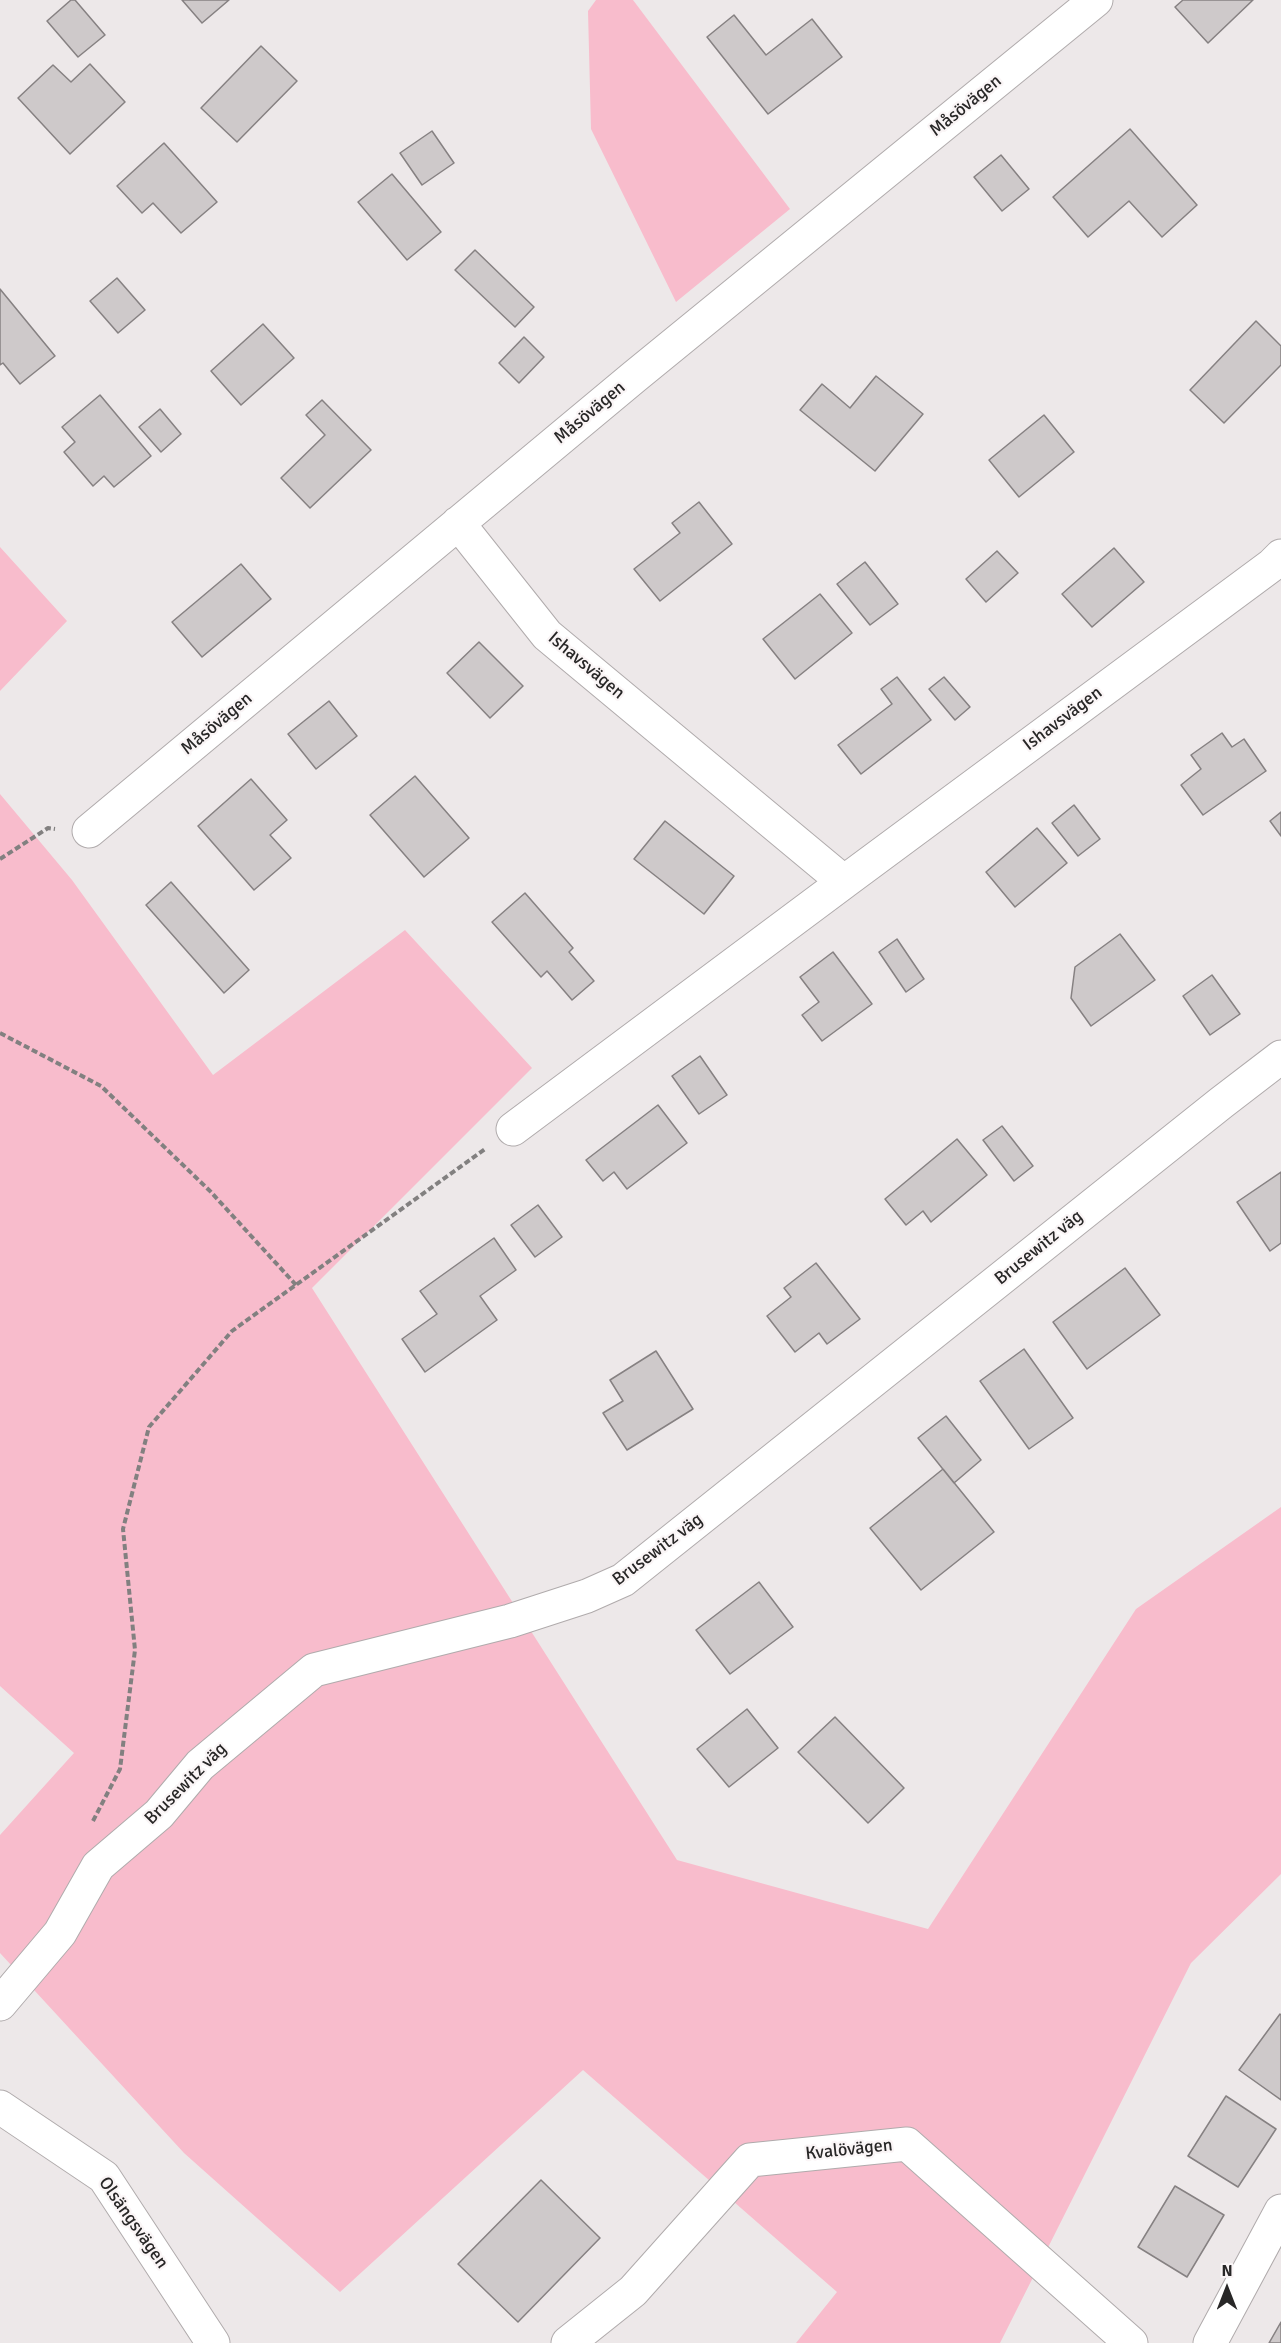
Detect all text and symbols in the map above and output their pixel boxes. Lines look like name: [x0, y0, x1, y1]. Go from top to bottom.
street label: Måsövägen: [926, 70, 1006, 142]
street label: Måsövägen: [550, 377, 630, 449]
street label: Ishavsvägen: [543, 628, 629, 704]
street label: Ishavsvägen: [1019, 682, 1107, 756]
street label: Måsövägen: [177, 688, 257, 760]
street label: Brusewitz väg: [991, 1206, 1087, 1290]
street label: Brusewitz väg: [609, 1509, 707, 1591]
street label: Brusewitz väg: [141, 1739, 231, 1829]
street label: Kvalövägen: [804, 2135, 894, 2165]
street label: Olsängsvägen: [94, 2173, 172, 2273]
north arrow: [1197, 2259, 1257, 2319]
text: N: [1221, 2261, 1233, 2281]

